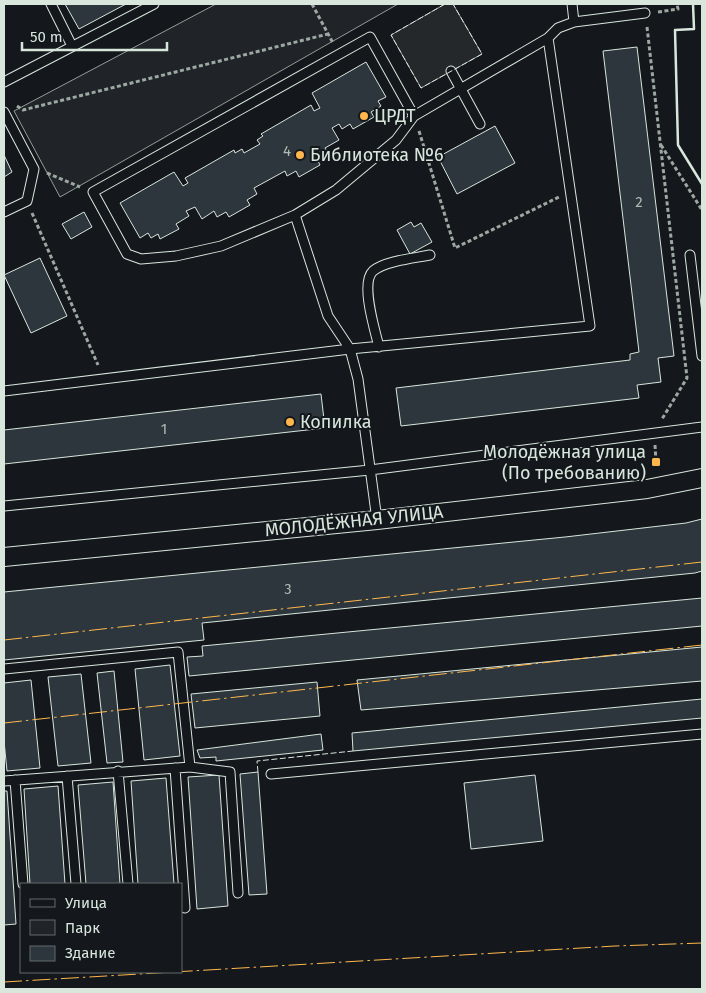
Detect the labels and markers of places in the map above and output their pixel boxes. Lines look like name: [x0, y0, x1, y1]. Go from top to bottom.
place label: ЦРДТ: [374, 105, 416, 127]
marker: ЦРДТ: [358, 110, 370, 122]
place label: Библиотека №6: [310, 144, 444, 166]
marker: Библиотека №6: [294, 149, 306, 161]
place label: Копилка: [300, 411, 372, 433]
marker: Копилка: [284, 416, 296, 428]
place label: Молодёжная улица (По требованию): [483, 441, 646, 484]
marker: Молодёжная улица (По требованию): [650, 456, 662, 468]

